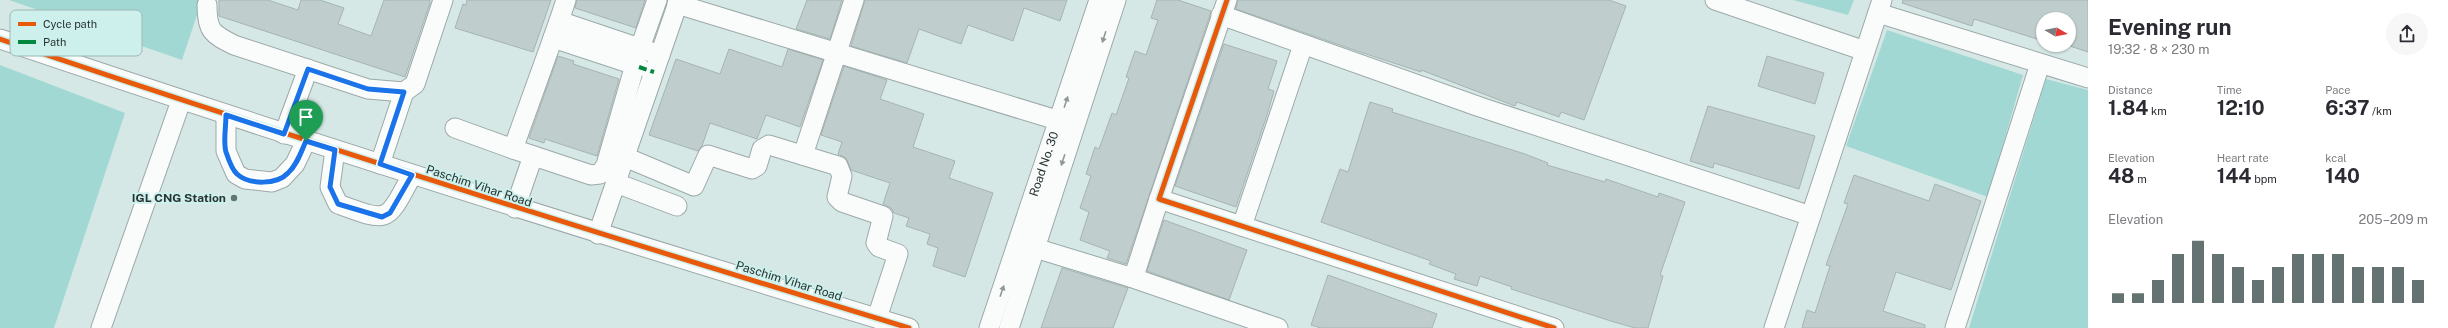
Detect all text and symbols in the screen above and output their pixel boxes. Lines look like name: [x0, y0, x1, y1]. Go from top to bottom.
legend: [10, 10, 142, 56]
north arrow: [2036, 12, 2076, 52]
map controls: [2036, 12, 2076, 52]
button: share: [2386, 13, 2428, 55]
text: Evening run: [2108, 14, 2232, 40]
text: Cycle path: [43, 18, 97, 30]
one-way arrow: [1101, 31, 1107, 43]
text: Path: [43, 36, 66, 48]
text: 19:32 · 8 × 230 m: [2108, 42, 2209, 57]
text: Distance: [2108, 84, 2153, 96]
text: Time: [2217, 84, 2242, 96]
text: Pace: [2325, 84, 2350, 96]
one-way arrow: [1063, 95, 1069, 107]
text: 1.84: [2108, 96, 2148, 120]
text: 12:10: [2217, 96, 2265, 120]
text: 6:37: [2325, 96, 2369, 120]
pin: [289, 100, 323, 141]
text: km: [2148, 105, 2167, 117]
text: /km: [2369, 105, 2392, 117]
icon: arrive: [295, 106, 317, 128]
street label: Road No. 30: [1027, 130, 1061, 198]
text: Elevation: [2108, 152, 2155, 164]
text: Heart rate: [2217, 152, 2269, 164]
text: kcal: [2325, 152, 2347, 164]
one-way arrow: [1060, 155, 1066, 167]
street label: Paschim Vihar Road: [424, 162, 534, 210]
text: 48: [2108, 164, 2135, 188]
text: 144: [2217, 164, 2251, 188]
text: 140: [2325, 164, 2360, 188]
text: m: [2135, 173, 2147, 185]
text: bpm: [2251, 173, 2277, 185]
place label: IGL CNG Station: [132, 191, 226, 205]
marker: IGL CNG Station: [229, 193, 239, 203]
text: Elevation: [2108, 212, 2163, 227]
text: 205–209 m: [2359, 212, 2428, 227]
street label: Paschim Vihar Road: [734, 258, 844, 304]
one-way arrow: [999, 285, 1005, 297]

